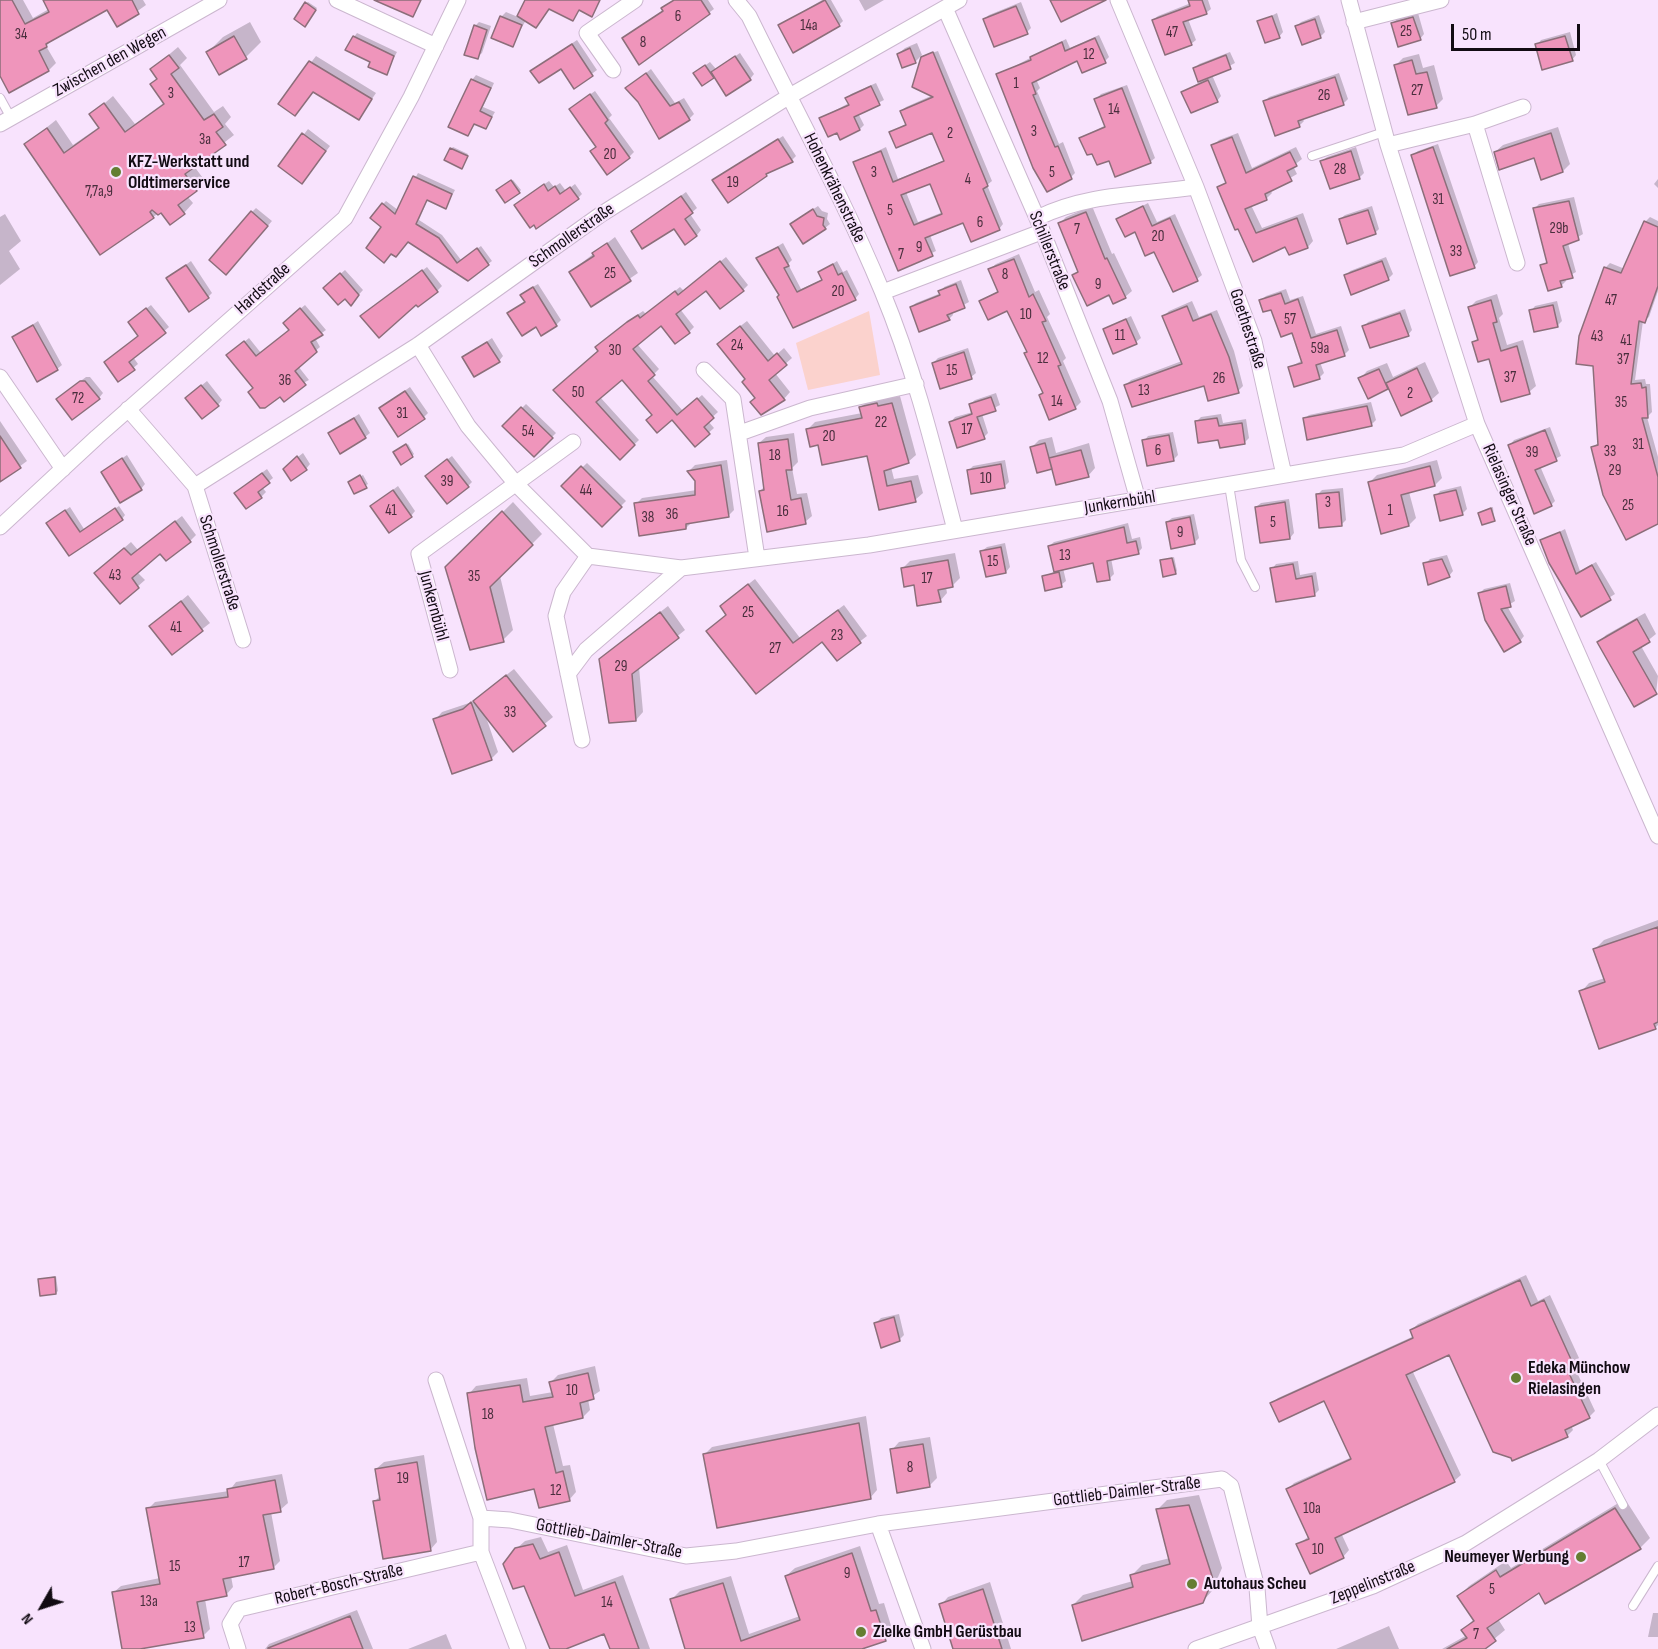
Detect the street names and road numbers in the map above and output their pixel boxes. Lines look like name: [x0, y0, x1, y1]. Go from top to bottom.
street label: Zwischen den Wegen: [50, 22, 170, 102]
street label: Hohenkrähenstraße: [798, 130, 870, 246]
street label: Schmollerstraße: [525, 199, 619, 273]
street label: Schillerstraße: [1023, 208, 1075, 294]
street label: Hardstraße: [231, 259, 295, 319]
street label: Goethestraße: [1224, 286, 1270, 372]
street label: Rielasinger Straße: [1477, 441, 1541, 549]
street label: Junkernbühl: [1083, 487, 1157, 519]
street label: Schmollerstraße: [193, 513, 245, 613]
street label: Junkernbühl: [413, 569, 453, 643]
street label: Gottlieb-Daimler-Straße: [1052, 1472, 1202, 1512]
street label: Gottlieb-Daimler-Straße: [534, 1514, 684, 1564]
street label: Zeppelinstraße: [1327, 1556, 1419, 1610]
street label: Robert-Bosch-Straße: [273, 1560, 405, 1610]

